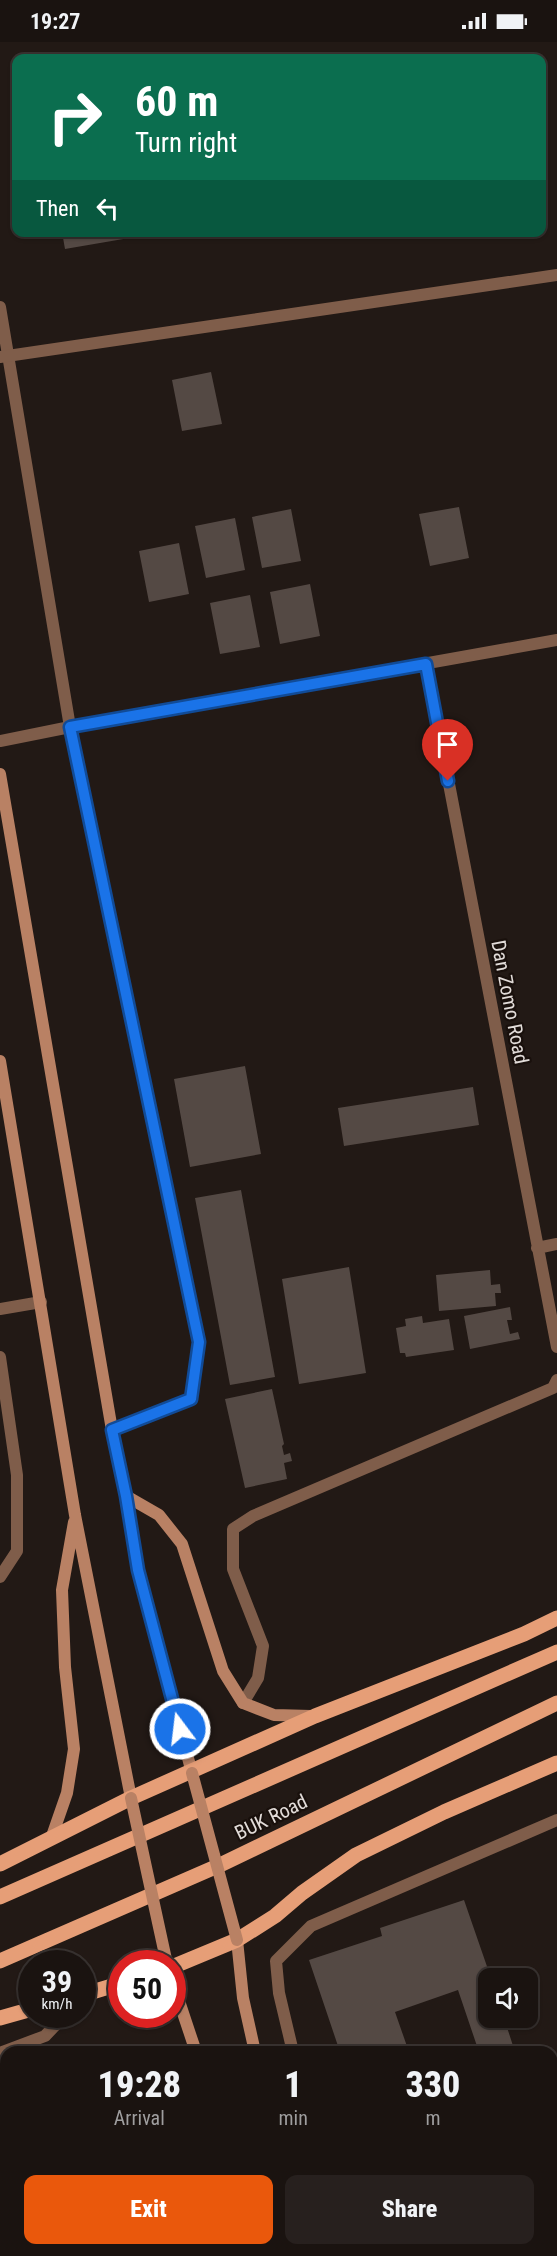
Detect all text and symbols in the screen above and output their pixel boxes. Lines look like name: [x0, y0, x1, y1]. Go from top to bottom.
text: 19:27: [30, 9, 81, 34]
text: 60 m: [135, 77, 218, 126]
icon: right: [36, 78, 114, 156]
text: Turn right: [135, 127, 237, 159]
icon: left: [91, 192, 124, 225]
text: Then: [36, 196, 79, 221]
pin: [422, 719, 473, 781]
icon: arrive: [431, 728, 464, 761]
street label: Dan Zomo Road: [486, 938, 534, 1066]
position arrow: [148, 1697, 212, 1761]
street label: BUK Road: [231, 1789, 311, 1845]
speed limit sign: 50: [108, 1950, 186, 2028]
text: 39: [42, 1964, 72, 1999]
map controls: [478, 1968, 538, 2028]
button: sound: [478, 1968, 538, 2028]
text: km/h: [42, 1995, 72, 2013]
text: 19:28: [98, 2064, 181, 2106]
text: 1: [284, 2064, 302, 2106]
text: 330: [405, 2064, 460, 2106]
text: Arrival: [114, 2106, 165, 2130]
text: min: [279, 2106, 308, 2130]
text: m: [425, 2106, 440, 2130]
button: Exit: [24, 2175, 273, 2244]
button: Share: [285, 2175, 534, 2244]

